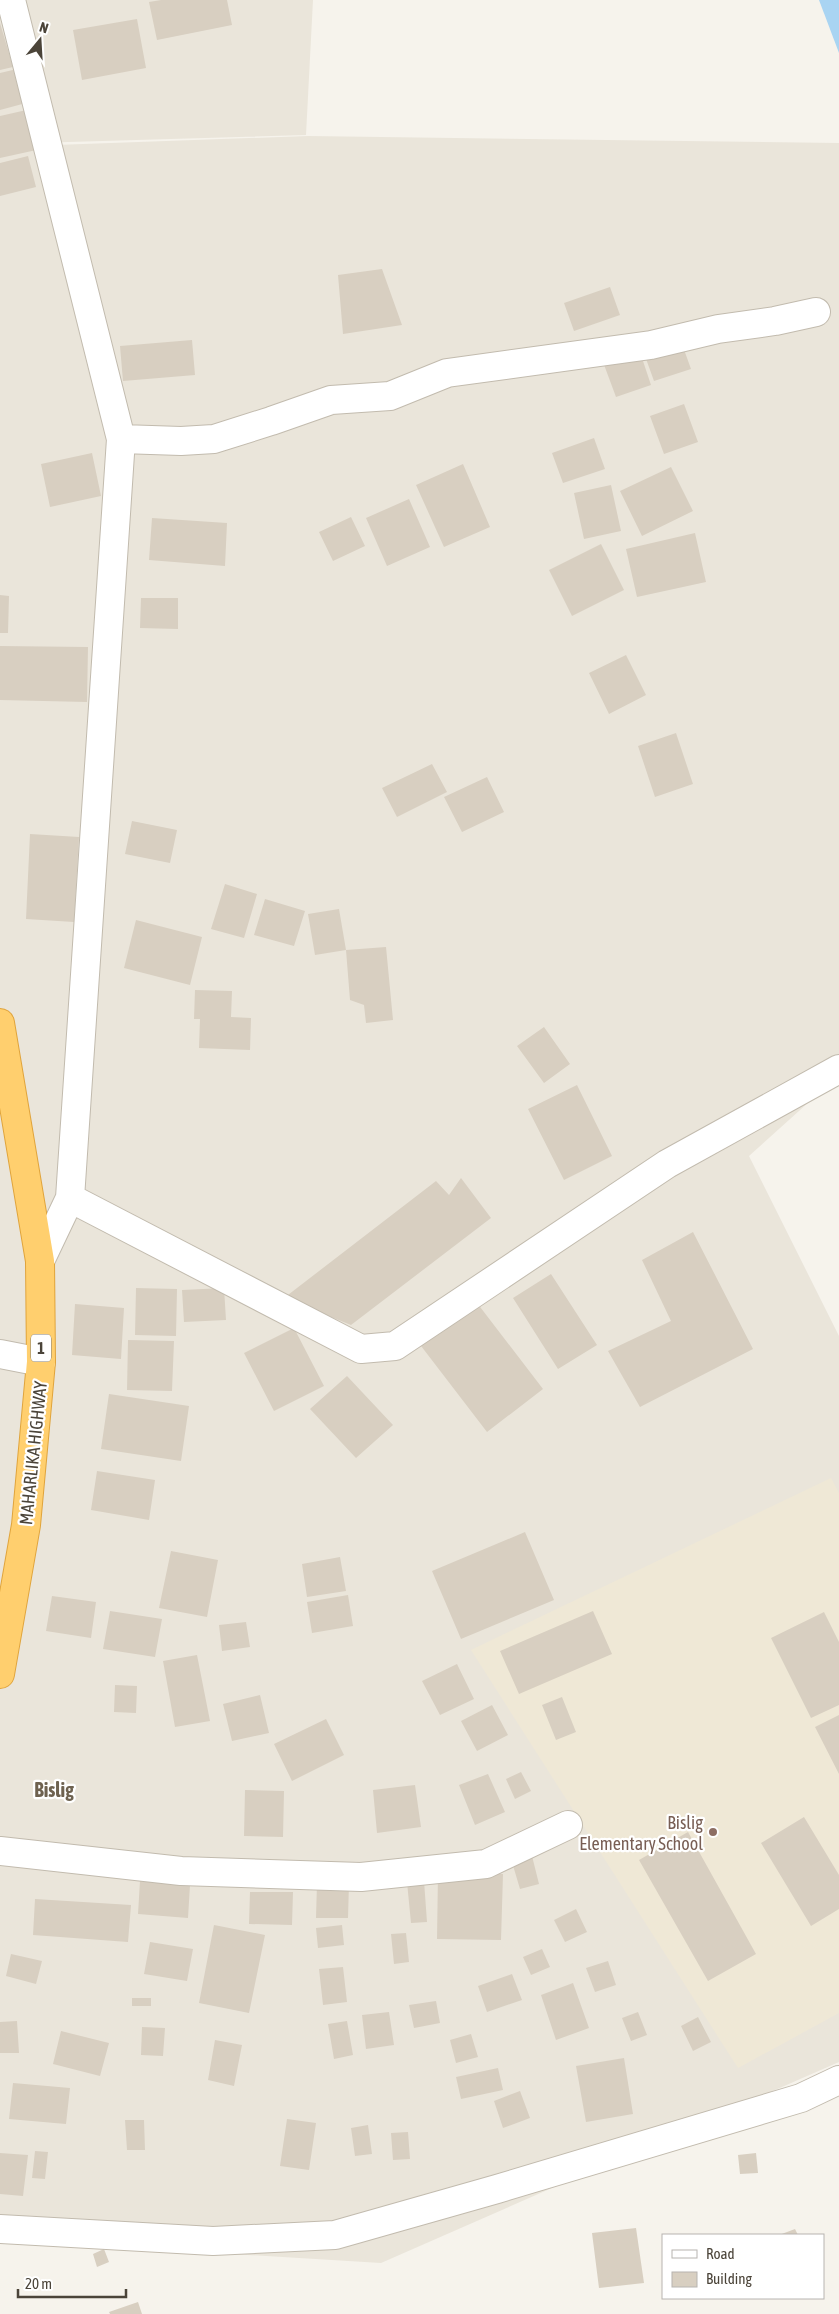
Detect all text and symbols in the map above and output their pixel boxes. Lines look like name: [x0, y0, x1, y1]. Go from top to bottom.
north arrow: [15, 15, 65, 65]
text: N: [38, 19, 50, 37]
road number: 1: [31, 1335, 51, 1362]
street label: MAHARLIKA HIGHWAY: [15, 1380, 51, 1526]
district label: Bislig: [34, 1778, 74, 1801]
place label: Bislig Elementary School: [579, 1812, 703, 1854]
marker: Bislig Elementary School: [707, 1826, 719, 1838]
legend: [662, 2234, 824, 2299]
text: Road: [706, 2245, 735, 2262]
scale bar: [18, 2266, 125, 2298]
text: Building: [706, 2270, 752, 2287]
text: 20 m: [25, 2275, 52, 2292]

